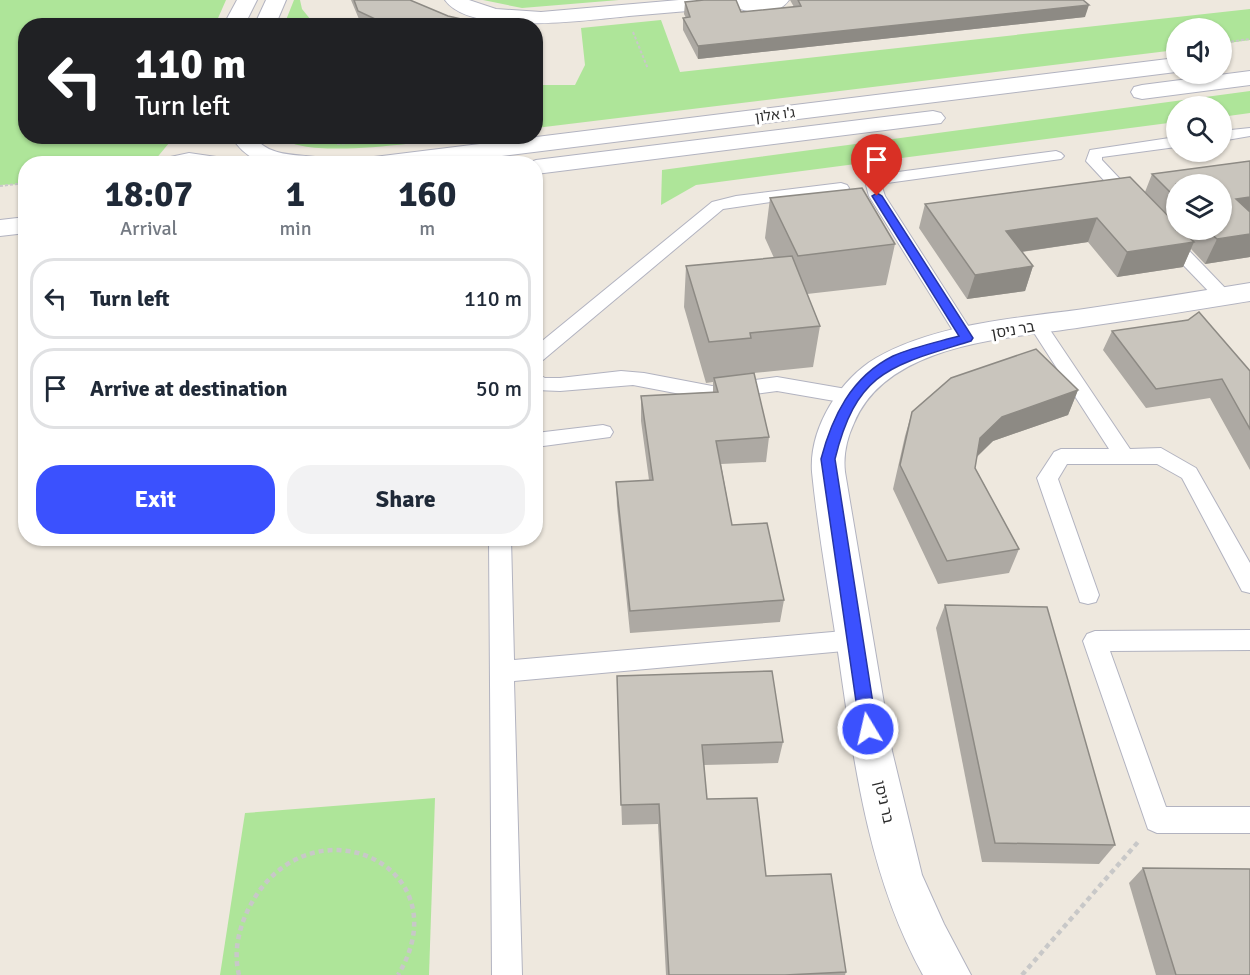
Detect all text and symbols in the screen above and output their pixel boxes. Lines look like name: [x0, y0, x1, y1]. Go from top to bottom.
map controls: [1166, 18, 1232, 240]
button: sound: [1166, 18, 1232, 84]
text: 110 m: [135, 39, 246, 90]
icon: left: [36, 42, 114, 120]
text: Turn left: [135, 90, 230, 123]
button: search: [1166, 96, 1232, 162]
street label: ג'ו אלון: [754, 104, 796, 126]
pin: [851, 134, 902, 196]
icon: arrive: [860, 143, 893, 176]
text: 18:07: [105, 172, 193, 217]
text: 1: [286, 172, 305, 217]
text: 160: [398, 172, 456, 217]
button: layers: [1166, 174, 1232, 240]
text: Arrival: [120, 216, 177, 241]
text: min: [279, 216, 312, 241]
text: m: [419, 216, 435, 241]
icon: left: [39, 282, 72, 315]
text: Turn left: [90, 285, 170, 312]
text: 110 m: [464, 285, 522, 312]
street label: בר ניסן: [990, 317, 1036, 343]
icon: arrive: [39, 372, 72, 405]
text: Arrive at destination: [90, 375, 287, 402]
text: 50 m: [476, 375, 522, 402]
button: Exit: [36, 465, 275, 534]
button: Share: [287, 465, 525, 534]
position arrow: [836, 697, 900, 761]
street label: בר ניסן: [870, 779, 898, 826]

